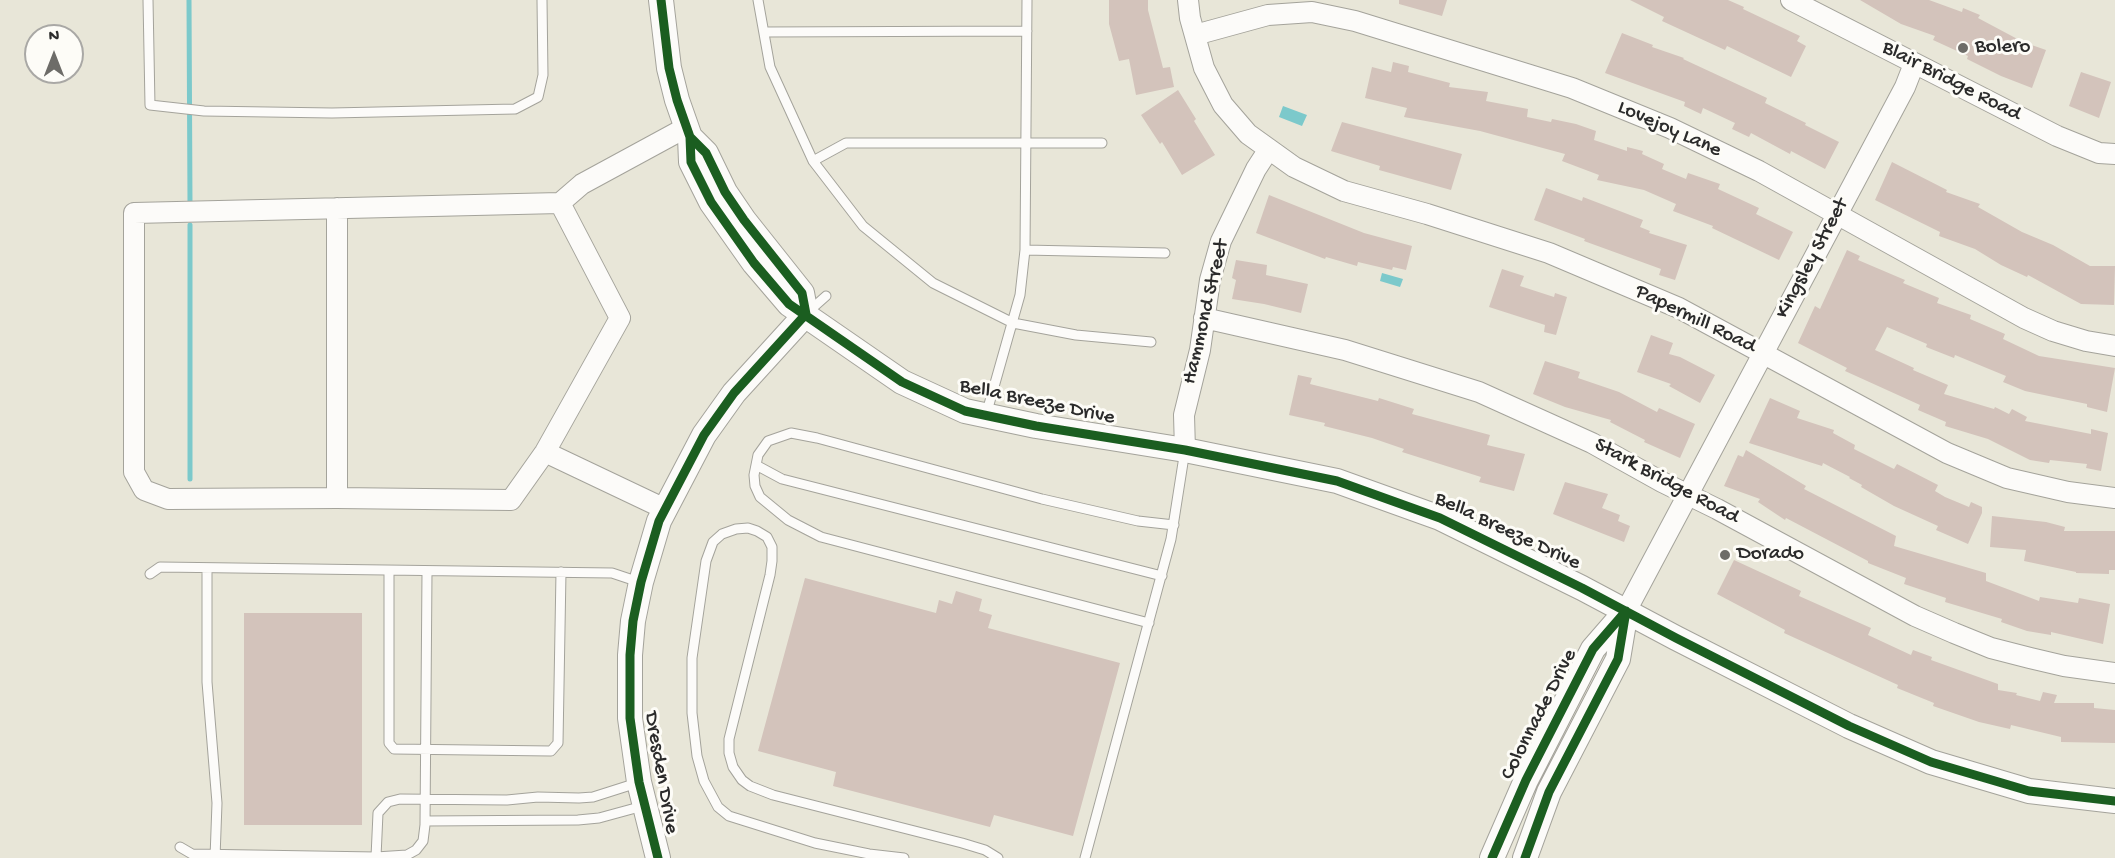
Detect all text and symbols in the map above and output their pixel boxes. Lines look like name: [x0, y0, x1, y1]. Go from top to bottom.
north arrow: [24, 24, 84, 84]
text: N: [49, 28, 59, 47]
place label: Bolero: [1975, 35, 2030, 61]
street label: Blair Bridge Road: [1877, 36, 2025, 128]
marker: Bolero: [1956, 41, 1970, 55]
street label: Lovejoy Lane: [1613, 96, 1725, 164]
street label: Kingsley Street: [1771, 195, 1855, 323]
street label: Hammond Street: [1178, 237, 1236, 387]
street label: Papermill Road: [1630, 280, 1760, 360]
street label: Bella Breeze Drive: [957, 374, 1117, 432]
street label: Stark Bridge Road: [1589, 433, 1743, 531]
street label: Bella Breeze Drive: [1430, 487, 1584, 577]
place label: Dorado: [1737, 542, 1804, 568]
marker: Dorado: [1718, 548, 1732, 562]
street label: Colonnade Drive: [1496, 645, 1584, 785]
street label: Dresden Drive: [637, 710, 683, 836]

